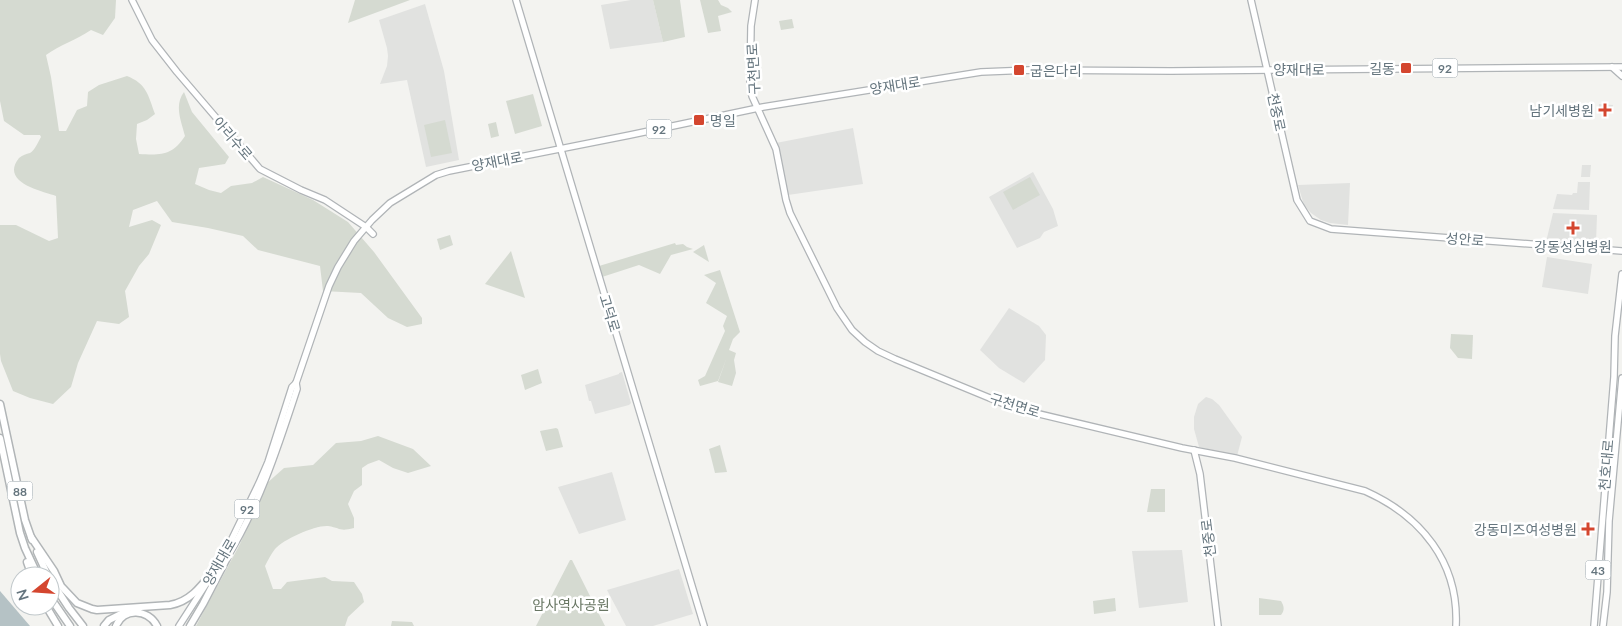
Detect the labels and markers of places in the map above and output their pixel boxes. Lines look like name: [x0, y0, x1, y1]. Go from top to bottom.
place label: 길동: [1369, 60, 1395, 77]
marker: 길동: [1399, 61, 1413, 75]
place label: 굽은다리: [1030, 62, 1082, 79]
marker: 굽은다리: [1012, 63, 1026, 77]
place label: 남기세병원: [1530, 102, 1594, 119]
marker: 남기세병원: [1598, 103, 1612, 117]
place label: 명일: [710, 112, 736, 129]
marker: 명일: [692, 113, 706, 127]
marker: 강동성심병원: [1566, 221, 1580, 235]
place label: 강동성심병원: [1534, 238, 1612, 255]
place label: 강동미즈여성병원: [1474, 521, 1577, 538]
marker: 강동미즈여성병원: [1581, 522, 1595, 536]

